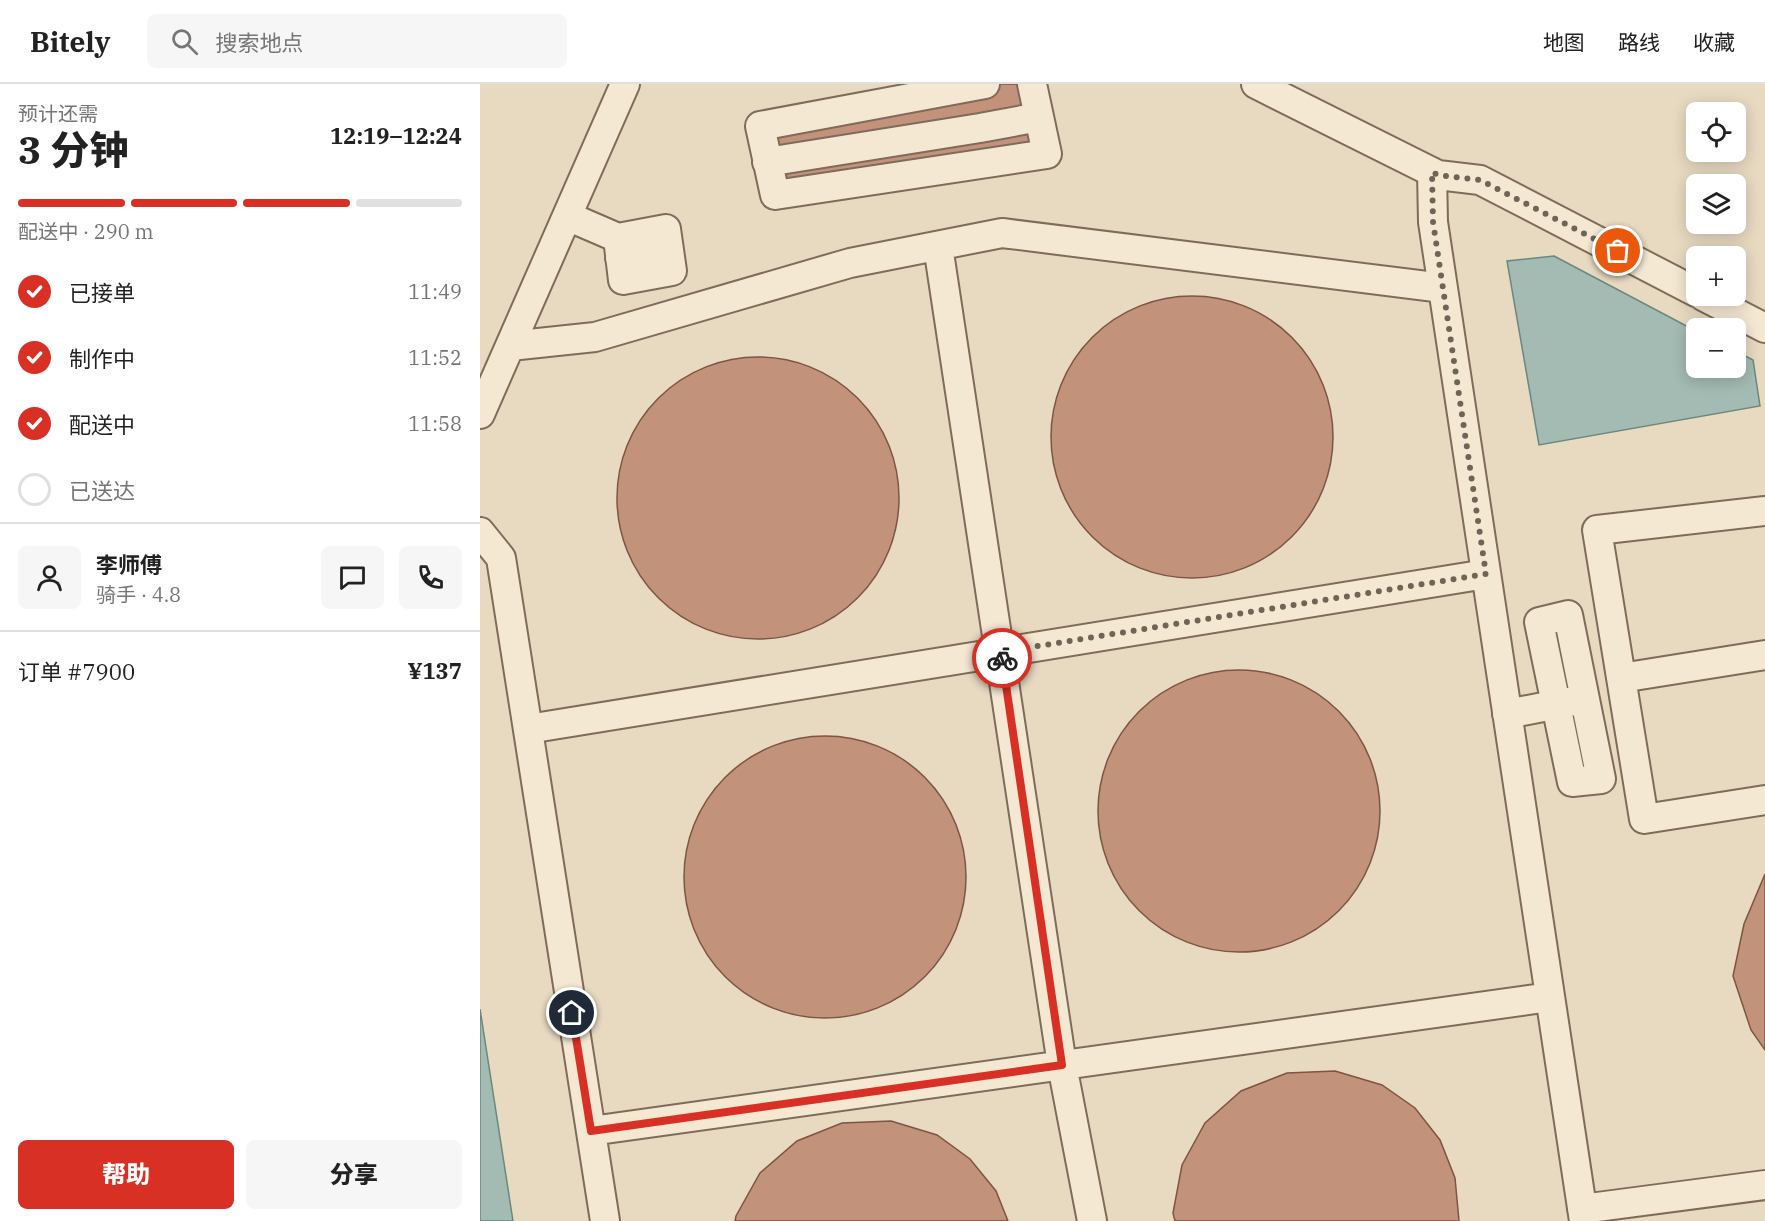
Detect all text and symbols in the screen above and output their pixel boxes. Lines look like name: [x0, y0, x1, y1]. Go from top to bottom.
search box: [147, 14, 567, 68]
text: Bitely: [30, 23, 111, 60]
icon: search: [168, 25, 201, 58]
text: 搜索地点: [216, 28, 304, 57]
text: 地图: [1543, 28, 1585, 56]
text: 路线: [1618, 28, 1660, 56]
text: 收藏: [1693, 28, 1735, 56]
text: 预计还需: [18, 100, 98, 127]
map controls: [1686, 102, 1746, 378]
button: locate: [1686, 102, 1746, 162]
text: 12:19–12:24: [330, 121, 462, 150]
text: 3 分钟: [18, 124, 128, 175]
button: layers: [1686, 174, 1746, 234]
text: 配送中 · 290 m: [18, 218, 153, 245]
pin: [1592, 225, 1643, 276]
icon: bag: [1601, 234, 1634, 267]
button: +: [1686, 246, 1746, 306]
icon: check: [18, 275, 51, 308]
text: 已接单: [69, 278, 135, 307]
text: 11:49: [408, 278, 462, 305]
button: −: [1686, 318, 1746, 378]
icon: check: [18, 341, 51, 374]
text: 制作中: [69, 344, 135, 373]
text: 11:52: [408, 344, 462, 371]
icon: check: [18, 407, 51, 440]
text: 配送中: [69, 410, 135, 439]
text: 11:58: [408, 410, 462, 437]
text: 已送达: [69, 476, 135, 505]
button: person: [18, 546, 81, 609]
button: chat: [321, 546, 384, 609]
button: phone: [399, 546, 462, 609]
text: 李师傅: [96, 550, 162, 579]
text: 骑手 · 4.8: [96, 581, 181, 608]
courier: [972, 628, 1032, 688]
icon: bike: [986, 642, 1019, 675]
text: ¥137: [407, 656, 462, 685]
text: 订单 #7900: [18, 657, 135, 686]
pin: [546, 987, 597, 1038]
icon: home: [555, 996, 588, 1029]
button: 帮助: [18, 1140, 234, 1209]
button: 分享: [246, 1140, 462, 1209]

